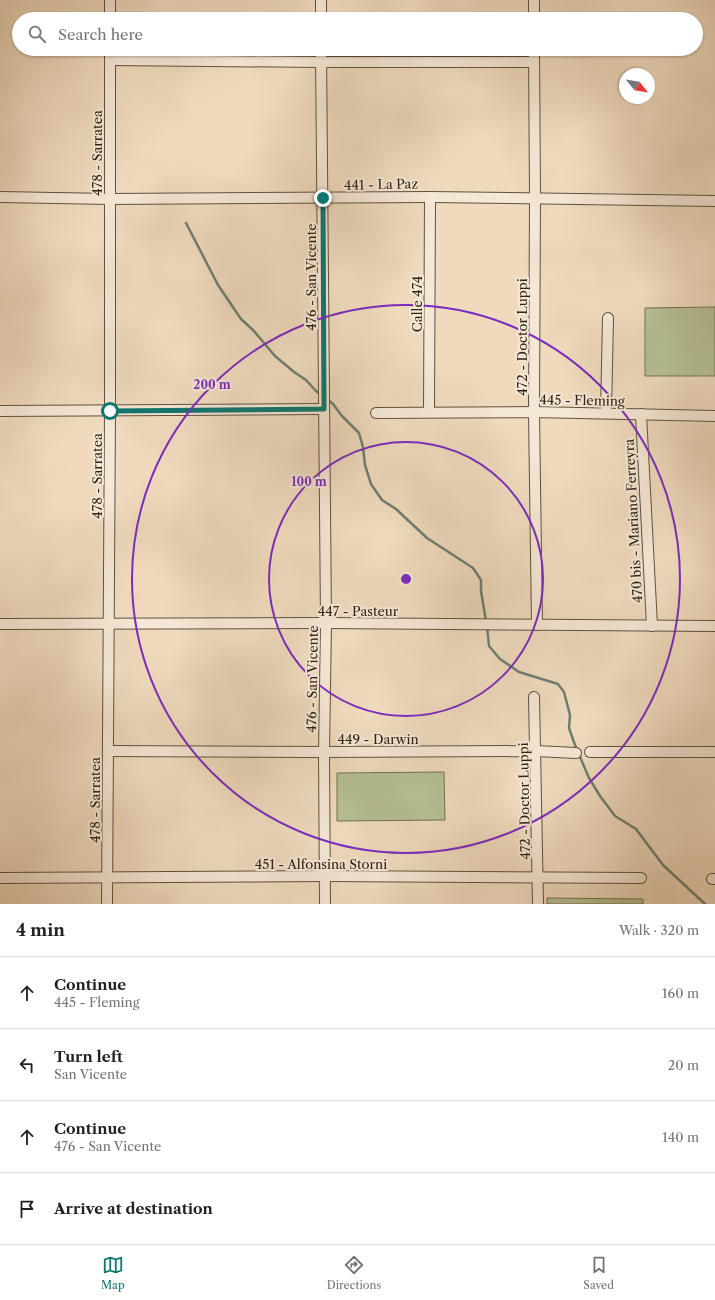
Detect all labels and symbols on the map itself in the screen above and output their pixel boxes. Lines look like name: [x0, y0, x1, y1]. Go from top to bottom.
north arrow: [619, 68, 655, 104]
street label: 478 - Sarratea: [89, 110, 105, 196]
street label: 441 - La Paz: [344, 175, 418, 193]
route end: [314, 189, 332, 207]
street label: 476 - San Vicente: [303, 223, 319, 331]
street label: Calle 474: [409, 276, 425, 332]
street label: 472 - Doctor Luppi: [514, 278, 530, 396]
text: 200 m: [193, 377, 231, 392]
street label: 445 - Fleming: [539, 391, 625, 409]
route start: [101, 402, 119, 420]
street label: 478 - Sarratea: [89, 433, 105, 519]
street label: 470 bis - Mariano Ferreyra: [621, 438, 645, 603]
text: 100 m: [291, 474, 327, 489]
centre of rings: [399, 572, 413, 586]
street label: 447 - Pasteur: [318, 603, 399, 619]
street label: 476 - San Vicente: [303, 625, 321, 733]
street label: 449 - Darwin: [337, 731, 419, 747]
street label: 472 - Doctor Luppi: [515, 742, 533, 860]
street label: 478 - Sarratea: [87, 757, 103, 843]
street label: 451 - Alfonsina Storni: [255, 856, 387, 872]

